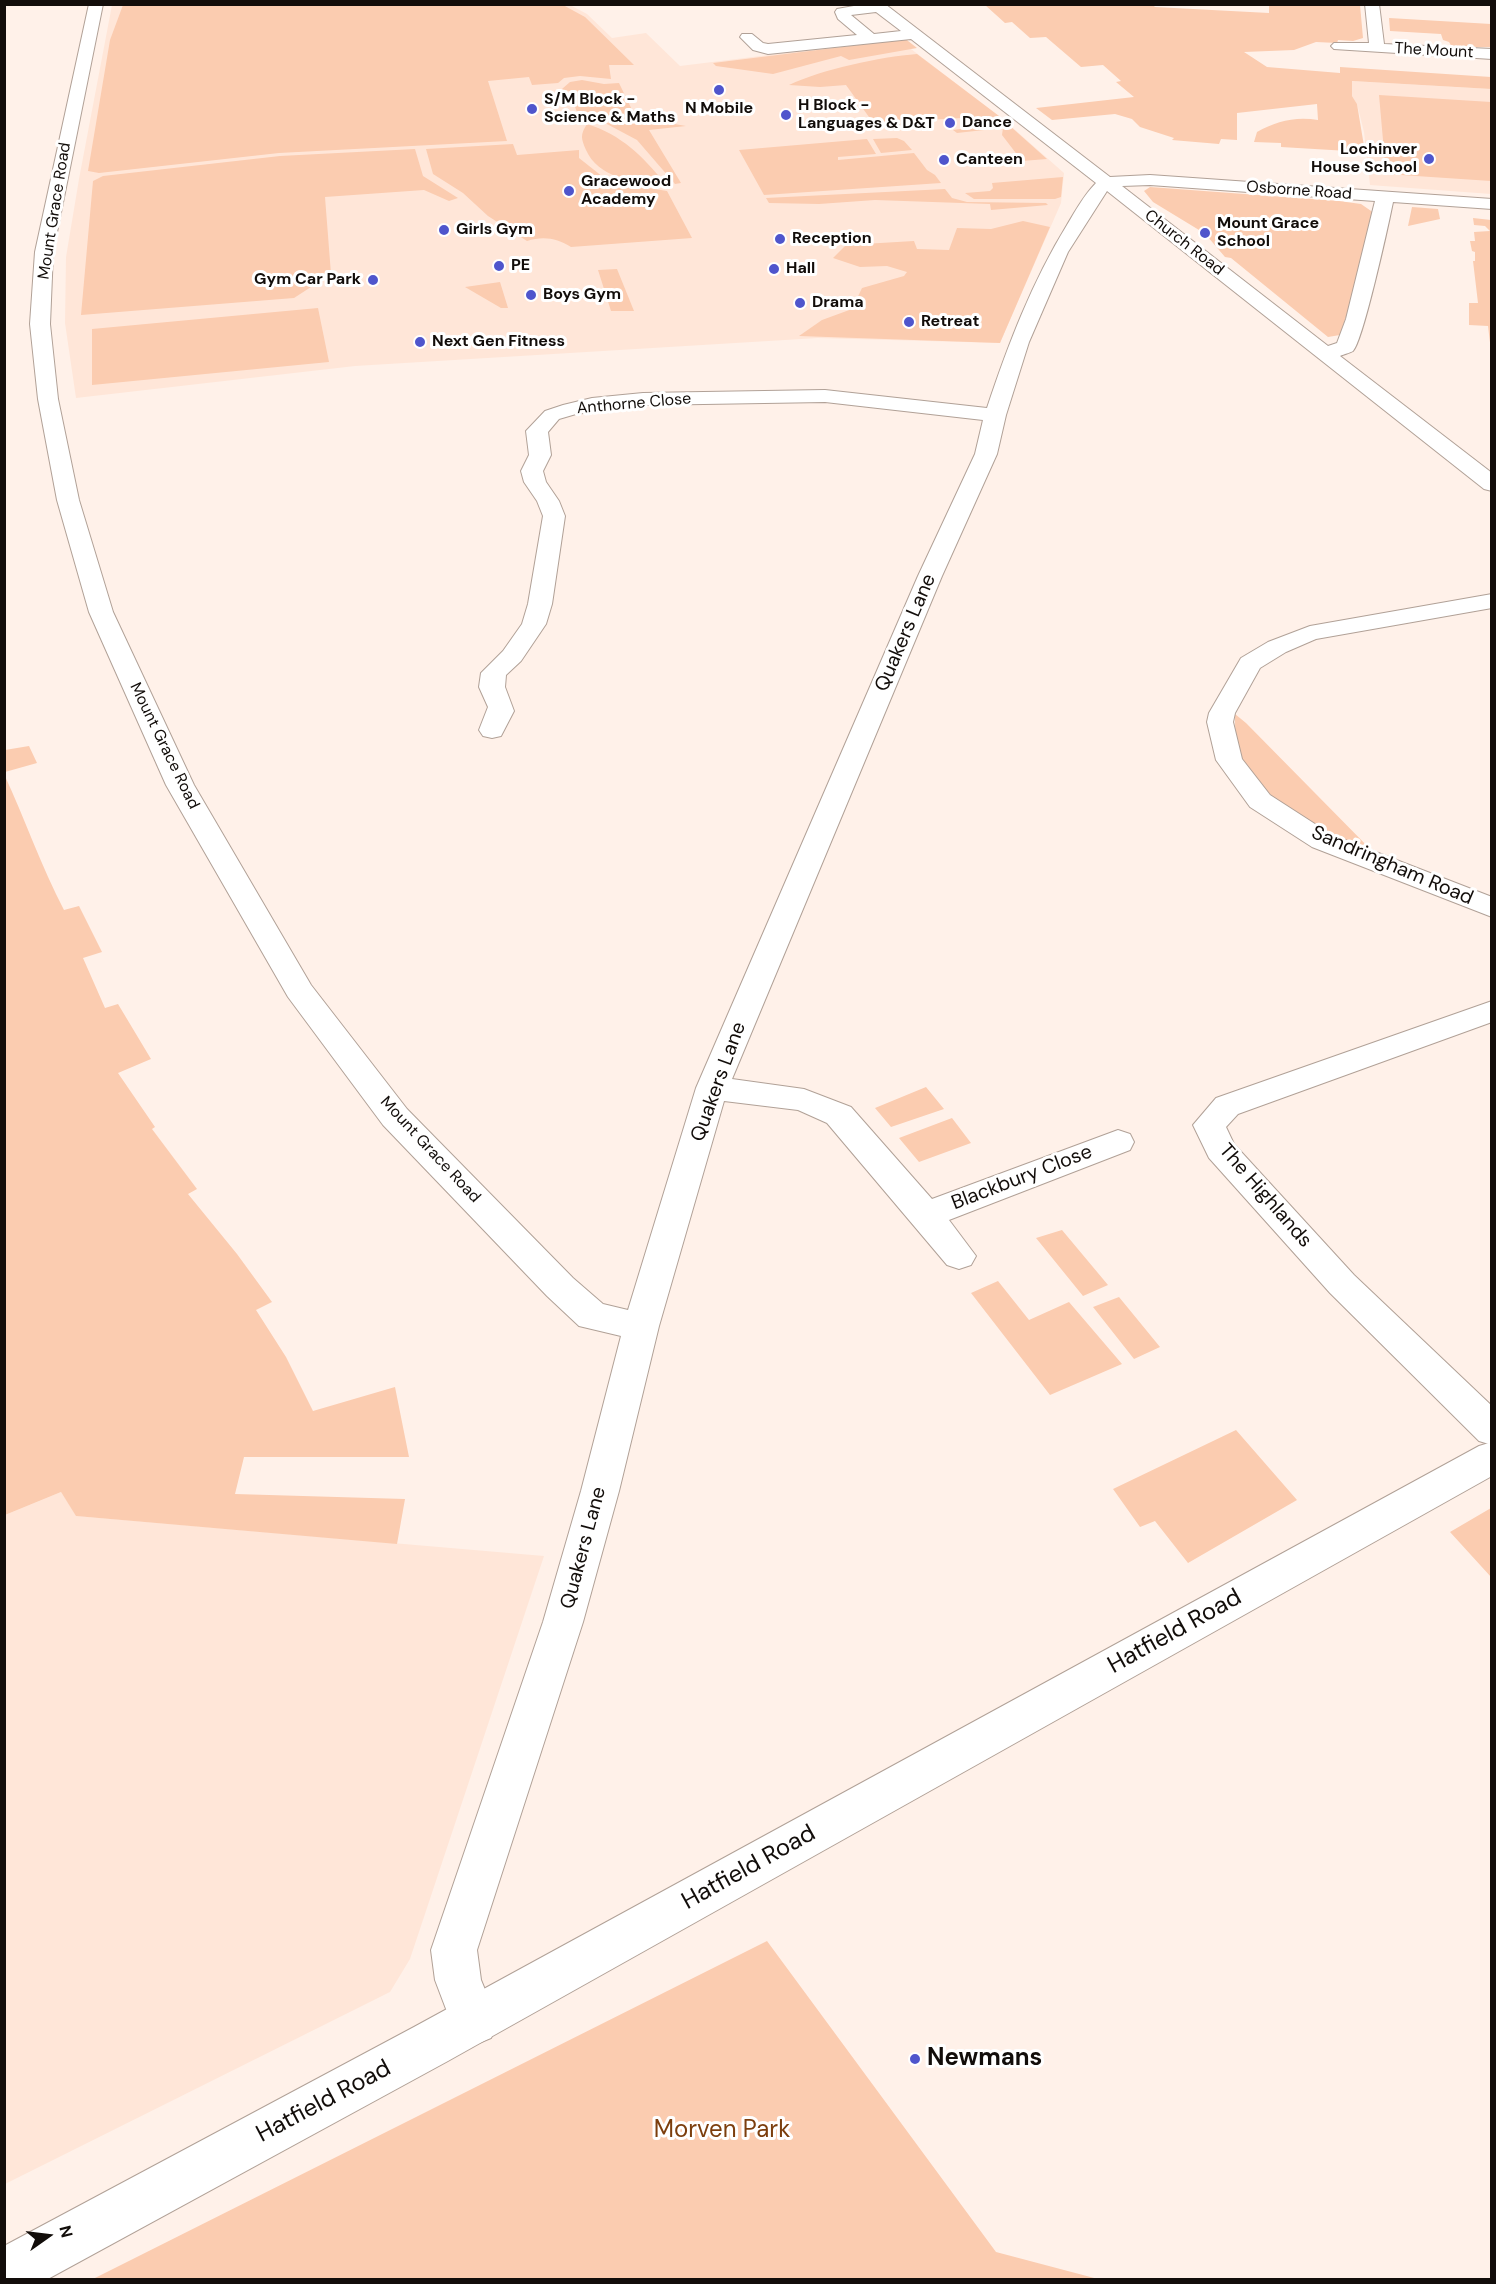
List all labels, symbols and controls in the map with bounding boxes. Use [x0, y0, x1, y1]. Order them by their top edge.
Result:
street label: The Mount [1394, 39, 1474, 63]
marker: N Mobile [712, 83, 726, 97]
place label: S/M Block - Science & Maths [544, 90, 675, 128]
place label: H Block - Languages & D&T [798, 96, 935, 134]
place label: N Mobile [685, 99, 753, 119]
marker: S/M Block - Science & Maths [525, 102, 539, 116]
marker: H Block - Languages & D&T [779, 108, 793, 122]
place label: Dance [962, 113, 1012, 133]
marker: Dance [943, 116, 957, 130]
place label: Lochinver House School [1311, 140, 1417, 178]
street label: Mount Grace Road [35, 141, 75, 281]
place label: Canteen [956, 150, 1023, 170]
marker: Lochinver House School [1422, 152, 1436, 166]
marker: Canteen [937, 153, 951, 167]
place label: Gracewood Academy [581, 172, 671, 210]
street label: Osborne Road [1246, 178, 1352, 204]
marker: Gracewood Academy [562, 184, 576, 198]
street label: Church Road [1141, 206, 1227, 280]
place label: Mount Grace School [1217, 214, 1319, 252]
place label: Girls Gym [456, 220, 533, 240]
marker: Girls Gym [437, 223, 451, 237]
marker: Mount Grace School [1198, 226, 1212, 240]
place label: Reception [792, 229, 872, 249]
marker: Reception [773, 232, 787, 246]
place label: PE [511, 256, 530, 276]
marker: PE [492, 259, 506, 273]
place label: Hall [786, 259, 815, 279]
marker: Hall [767, 262, 781, 276]
place label: Gym Car Park [254, 270, 361, 290]
marker: Gym Car Park [366, 273, 380, 287]
place label: Boys Gym [543, 285, 621, 305]
marker: Boys Gym [524, 288, 538, 302]
place label: Drama [812, 293, 864, 313]
marker: Drama [793, 296, 807, 310]
place label: Retreat [921, 312, 979, 332]
marker: Retreat [902, 315, 916, 329]
place label: Next Gen Fitness [432, 332, 565, 352]
marker: Next Gen Fitness [413, 335, 427, 349]
street label: Anthorne Close [576, 389, 692, 419]
street label: Quakers Lane [870, 571, 942, 695]
street label: Mount Grace Road [125, 680, 203, 812]
street label: Sandringham Road [1307, 821, 1477, 911]
street label: Quakers Lane [686, 1019, 752, 1145]
street label: Mount Grace Road [376, 1093, 484, 1207]
street label: The Highlands [1213, 1139, 1317, 1253]
street label: Blackbury Close [948, 1140, 1096, 1216]
street label: Quakers Lane [556, 1484, 612, 1612]
street label: Hatfield Road [1103, 1583, 1247, 1681]
street label: Hatfield Road [677, 1819, 821, 1917]
place label: Newmans [927, 2045, 1042, 2073]
marker: Newmans [908, 2052, 922, 2066]
street label: Hatfield Road [252, 2054, 396, 2150]
park label: Morven Park [654, 2117, 790, 2145]
north arrow [18, 2206, 78, 2266]
text: N [54, 2223, 78, 2240]

